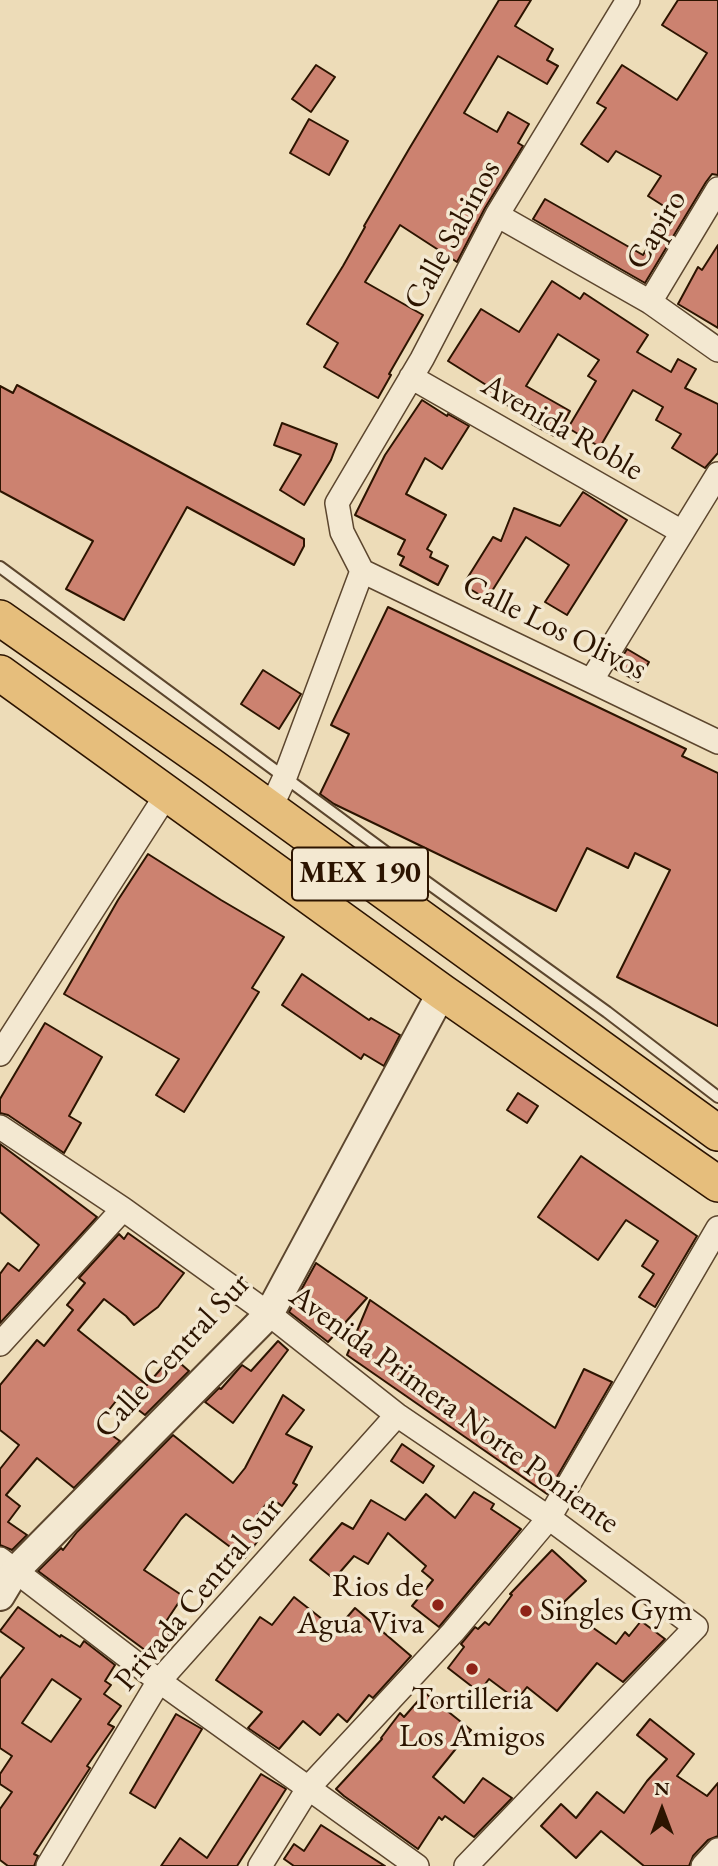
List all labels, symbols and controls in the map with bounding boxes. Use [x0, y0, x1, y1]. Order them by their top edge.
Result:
street label: Calle Sabinos [396, 154, 510, 316]
street label: Capiro [618, 183, 696, 277]
street label: Avenida Roble [474, 366, 650, 490]
street label: Calle Los Olivos [456, 567, 652, 689]
road number: MEX 190 [292, 848, 428, 900]
street label: Calle Central Sur [87, 1265, 259, 1447]
street label: Avenida Primera Norte Poniente [282, 1277, 626, 1543]
street label: Privada Central Sur [107, 1491, 291, 1699]
place label: Rios de Agua Viva [297, 1568, 424, 1643]
place label: Singles Gym [540, 1592, 693, 1630]
marker: Rios de Agua Viva [430, 1597, 446, 1613]
marker: Singles Gym [518, 1603, 534, 1619]
marker: Tortilleria Los Amigos [464, 1661, 480, 1677]
place label: Tortilleria Los Amigos [399, 1681, 545, 1756]
north arrow [627, 1775, 697, 1845]
text: N [654, 1776, 670, 1801]

